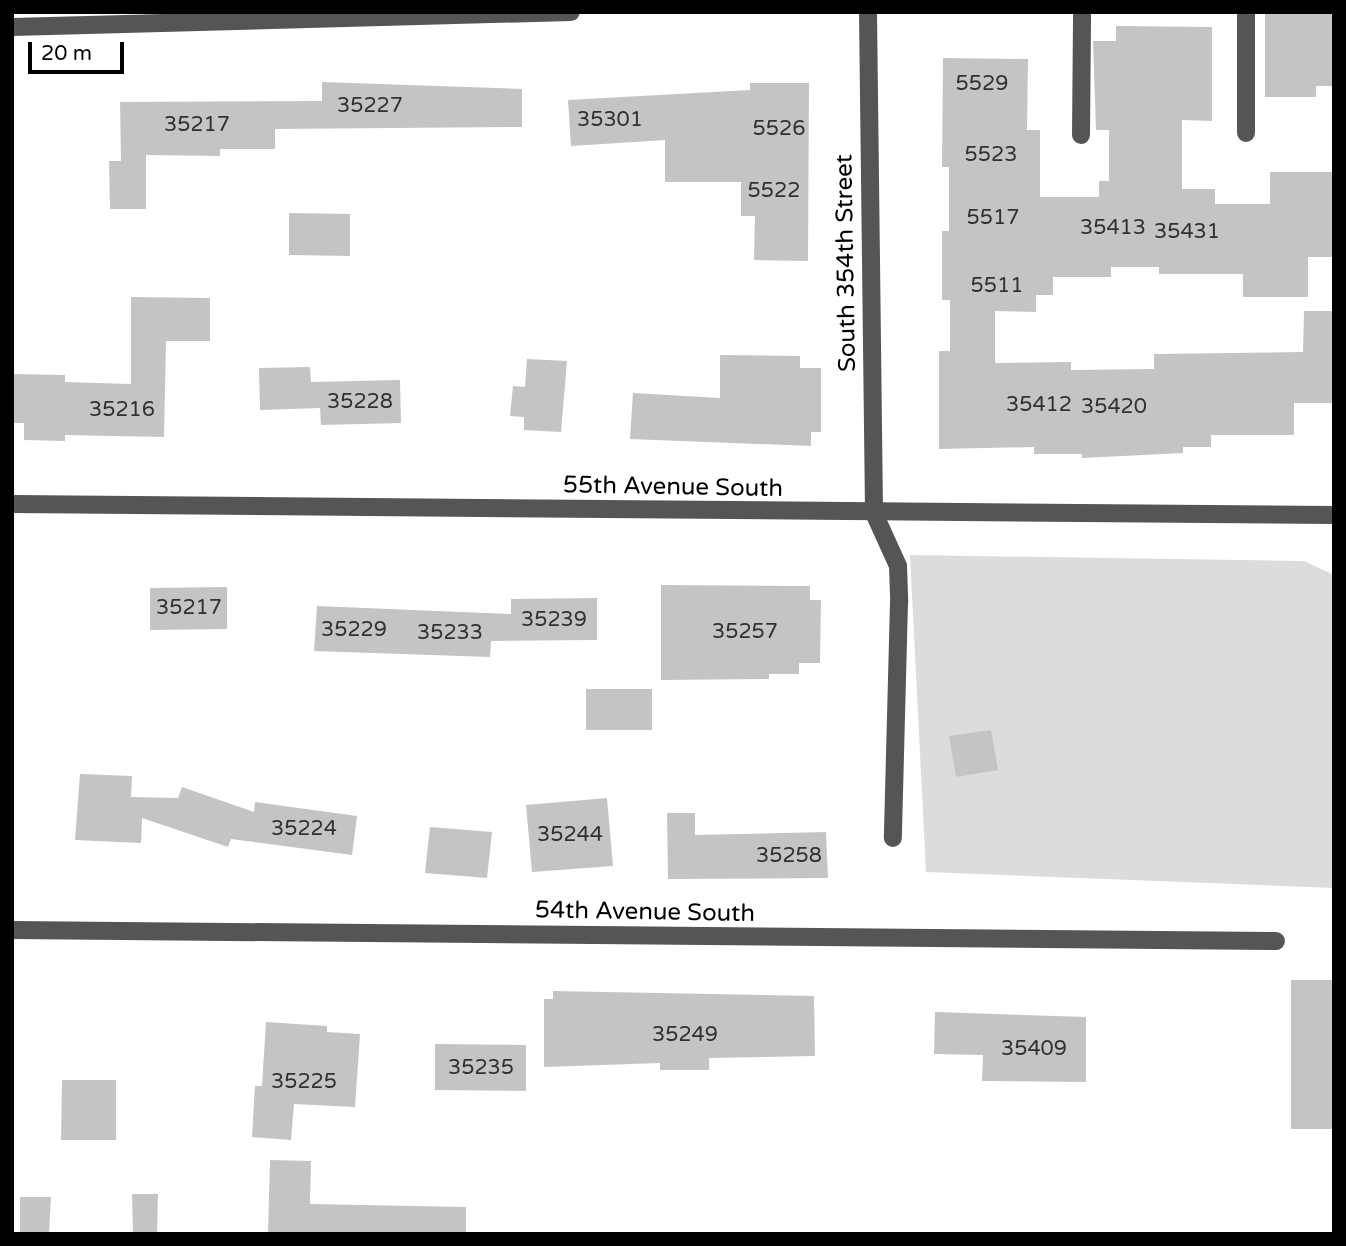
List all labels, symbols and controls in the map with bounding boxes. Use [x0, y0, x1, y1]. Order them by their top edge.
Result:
scale bar [32, 28, 128, 72]
text: 20 m [41, 41, 92, 66]
house number: 5529 [956, 71, 1008, 97]
house number: 35227 [337, 93, 403, 119]
house number: 35301 [577, 107, 643, 133]
house number: 35217 [164, 112, 230, 138]
house number: 5526 [753, 116, 805, 142]
house number: 5523 [965, 142, 1017, 168]
street label: South 354th Street [830, 154, 862, 372]
house number: 5522 [748, 178, 800, 204]
house number: 5517 [967, 205, 1019, 231]
house number: 35413 [1080, 215, 1146, 241]
house number: 35431 [1154, 219, 1220, 245]
house number: 5511 [971, 273, 1023, 299]
house number: 35228 [327, 389, 393, 415]
house number: 35412 [1006, 392, 1072, 418]
house number: 35420 [1081, 394, 1147, 420]
house number: 35216 [89, 397, 155, 423]
street label: 55th Avenue South [563, 471, 783, 503]
house number: 35217 [156, 595, 222, 621]
house number: 35239 [521, 607, 587, 633]
house number: 35229 [321, 617, 387, 643]
house number: 35257 [712, 619, 778, 645]
house number: 35233 [417, 620, 483, 646]
house number: 35224 [271, 816, 337, 842]
house number: 35244 [537, 822, 603, 848]
house number: 35258 [756, 843, 822, 869]
street label: 54th Avenue South [535, 896, 755, 928]
house number: 35249 [652, 1022, 718, 1048]
house number: 35409 [1001, 1036, 1067, 1062]
house number: 35235 [448, 1055, 514, 1081]
house number: 35225 [271, 1069, 337, 1095]

